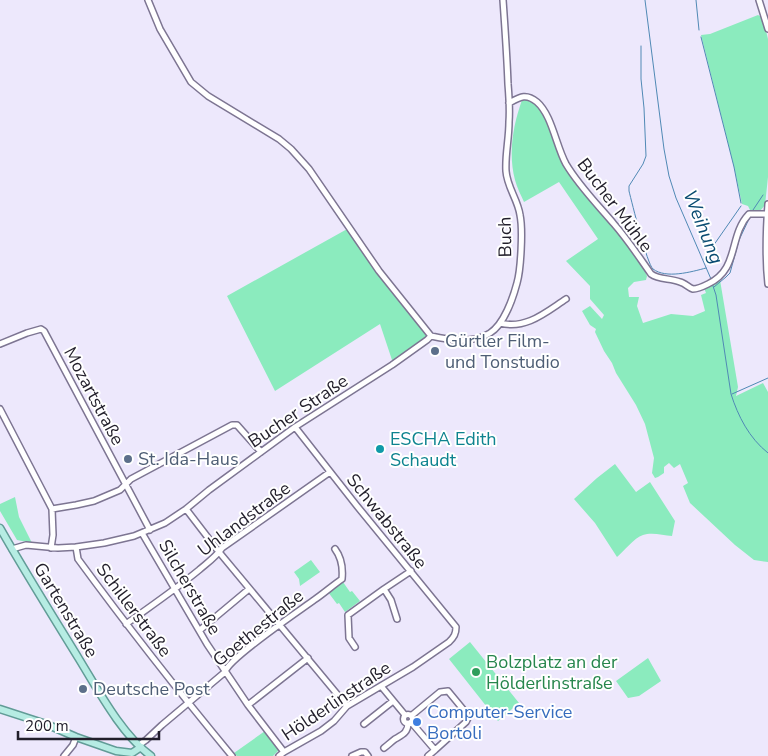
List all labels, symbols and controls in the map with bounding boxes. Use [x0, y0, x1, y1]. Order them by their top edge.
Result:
street label: Bucher Mühle [572, 153, 658, 257]
water label: Weihung [676, 186, 730, 268]
street label: Buch [493, 216, 517, 258]
place label: Gürtler Film- und Tonstudio [445, 329, 560, 374]
street label: Mozartstraße [58, 343, 130, 449]
marker: Gürtler Film- und Tonstudio [429, 345, 441, 357]
street label: Bucher Straße [243, 369, 353, 453]
place label: ESCHA Edith Schaudt [390, 427, 497, 472]
marker: ESCHA Edith Schaudt [374, 443, 386, 455]
place label: St. Ida-Haus [138, 447, 239, 471]
marker: St. Ida-Haus [122, 453, 134, 465]
street label: Schwabstraße [341, 468, 433, 574]
street label: Uhlandstraße [193, 476, 295, 562]
street label: Silcherstraße [153, 535, 227, 639]
street label: Gartenstraße [28, 558, 104, 662]
street label: Schillerstraße [91, 558, 177, 662]
street label: Goethestraße [208, 584, 308, 672]
place label: Bolzplatz an der Hölderlinstraße [486, 650, 618, 695]
street label: Hölderlinstraße [277, 656, 395, 746]
marker: Bolzplatz an der Hölderlinstraße [470, 666, 482, 678]
place label: Deutsche Post [93, 677, 210, 701]
marker: Deutsche Post [77, 683, 89, 695]
place label: Computer-Service Bortoli [427, 700, 572, 745]
scale bar [18, 708, 159, 740]
text: 200 m [25, 716, 69, 736]
marker: Computer-Service Bortoli [411, 716, 423, 728]

